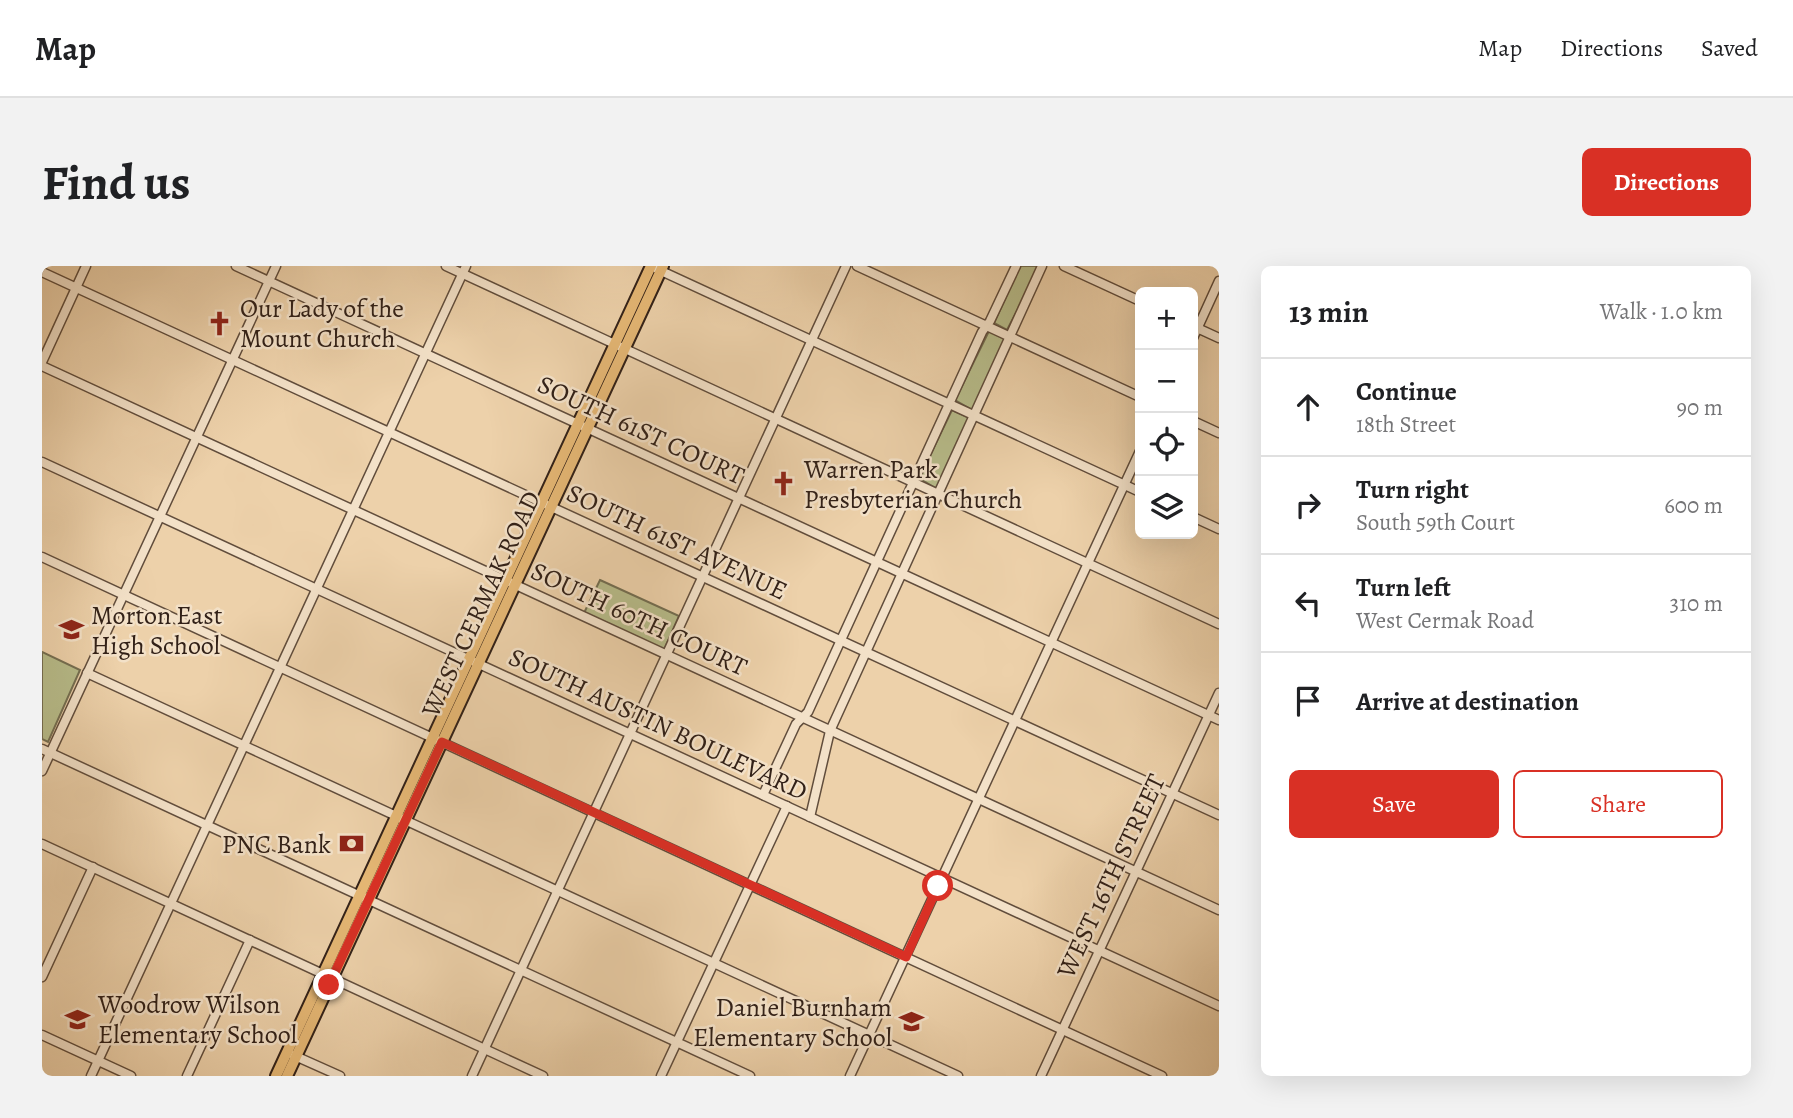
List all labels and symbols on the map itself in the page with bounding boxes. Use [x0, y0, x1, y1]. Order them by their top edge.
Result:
place label: Our Lady of the Mount Church [240, 291, 404, 356]
church icon: Our Lady of the Mount Church [206, 309, 234, 337]
street label: SOUTH 61ST COURT [532, 367, 750, 493]
place label: Warren Park Presbyterian Church [803, 452, 1022, 517]
church icon: Warren Park Presbyterian Church [770, 470, 798, 498]
street label: SOUTH 61ST AVENUE [561, 476, 793, 608]
street label: WEST CERMAK ROAD [413, 485, 549, 724]
street label: SOUTH 60TH COURT [525, 553, 753, 685]
place label: Morton East High School [91, 598, 223, 663]
school or university icon: Morton East High School [57, 616, 85, 644]
street label: SOUTH AUSTIN BOULEVARD [503, 639, 813, 809]
street label: WEST 16TH STREET [1048, 768, 1174, 985]
place label: PNC Bank [222, 827, 331, 862]
bank icon: PNC Bank [337, 830, 365, 858]
route start [922, 870, 953, 901]
route end [313, 969, 344, 1000]
place label: Woodrow Wilson Elementary School [97, 987, 297, 1052]
place label: Daniel Burnham Elementary School [693, 990, 892, 1055]
school or university icon: Woodrow Wilson Elementary School [64, 1005, 92, 1033]
school or university icon: Daniel Burnham Elementary School [898, 1008, 926, 1036]

